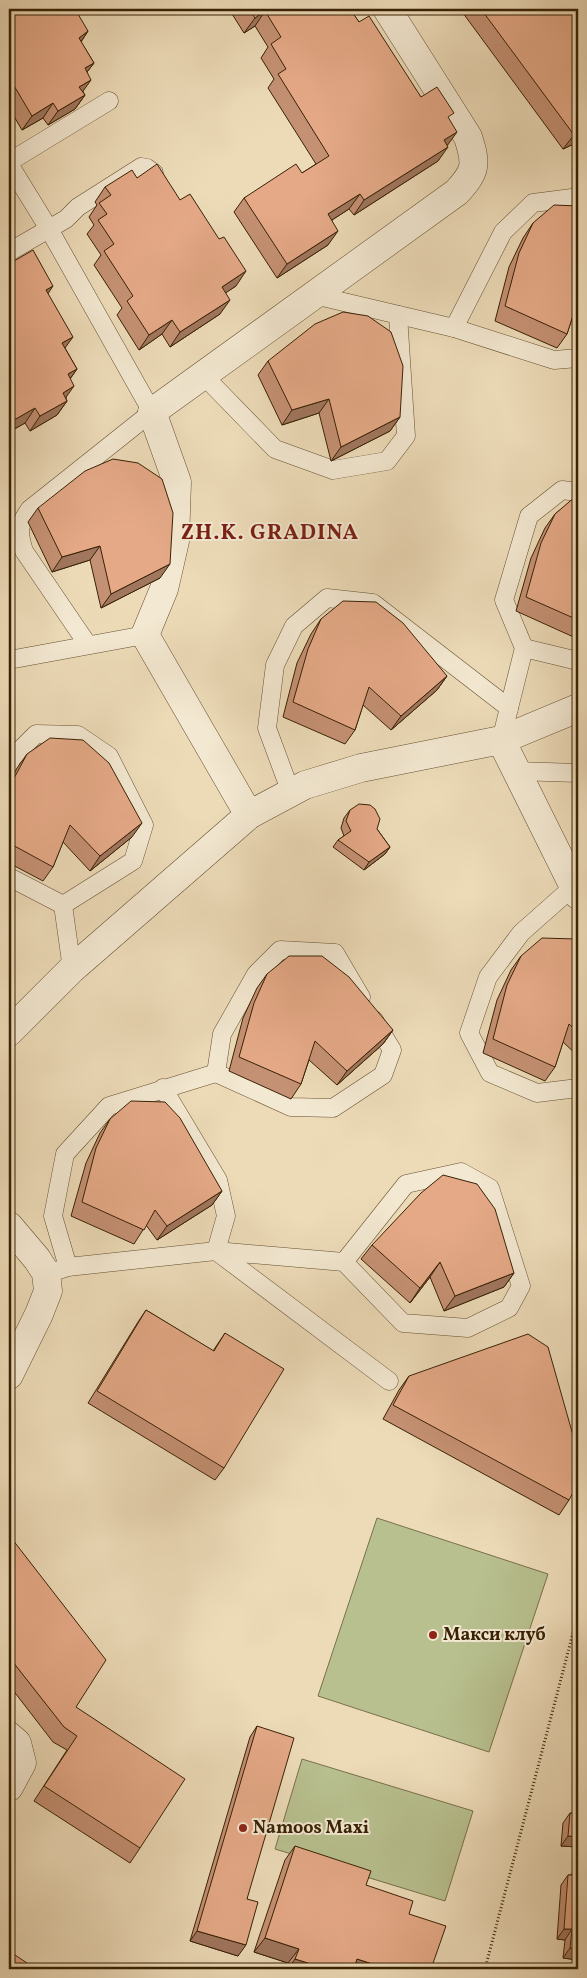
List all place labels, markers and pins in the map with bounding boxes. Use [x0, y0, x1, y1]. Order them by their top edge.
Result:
place label: Макси клуб [443, 1623, 546, 1648]
marker: Макси клуб [427, 1629, 439, 1641]
place label: Namoos Maxi [253, 1816, 369, 1841]
marker: Namoos Maxi [237, 1822, 249, 1834]

